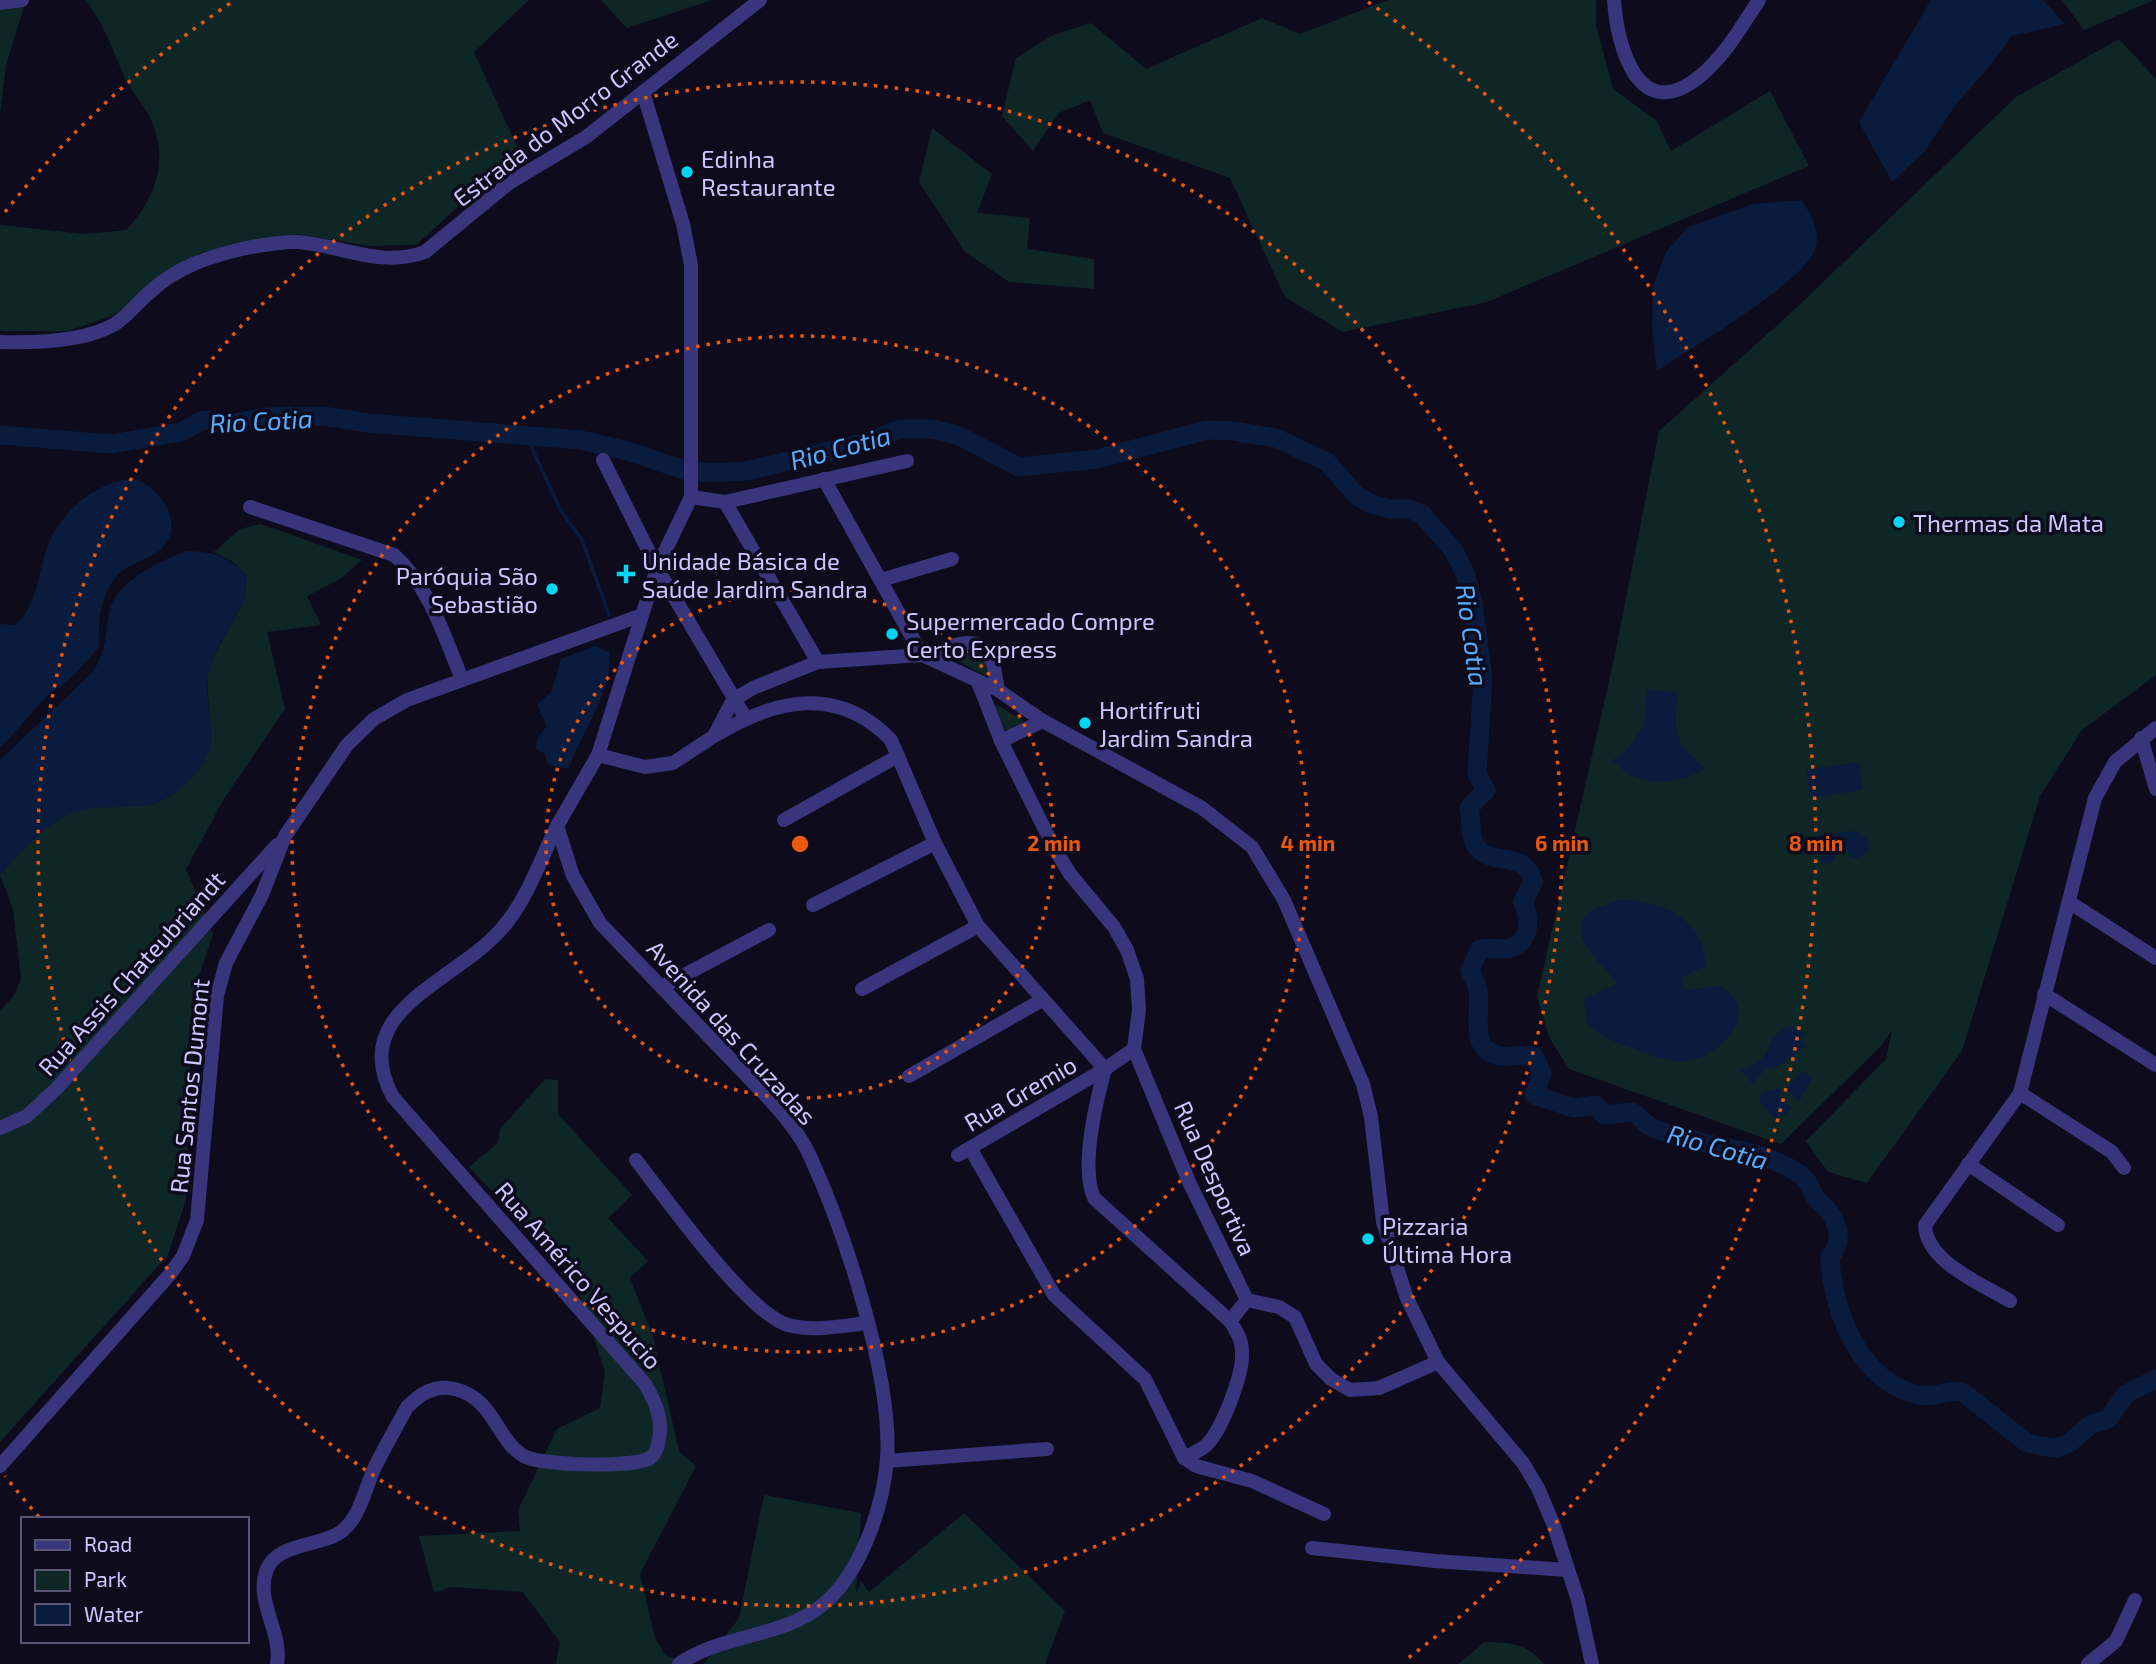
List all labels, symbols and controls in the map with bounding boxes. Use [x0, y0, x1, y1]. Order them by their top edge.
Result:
street label: Estrada do Morro Grande [447, 24, 683, 212]
place label: Edinha Restaurante [701, 144, 836, 201]
marker: Edinha Restaurante [679, 164, 695, 180]
water label: Rio Cotia [209, 402, 313, 438]
water label: Rio Cotia [786, 419, 894, 475]
place label: Thermas da Mata [1913, 508, 2104, 537]
marker: Thermas da Mata [1891, 514, 1907, 530]
place label: Unidade Básica de Saúde Jardim Sandra [642, 546, 868, 603]
place label: Paróquia São Sebastião [396, 561, 538, 618]
marker: Unidade Básica de Saúde Jardim Sandra [616, 564, 636, 584]
marker: Paróquia São Sebastião [544, 581, 560, 597]
water label: Rio Cotia [1450, 582, 1496, 688]
place label: Supermercado Compre Certo Express [906, 606, 1155, 663]
marker: Supermercado Compre Certo Express [884, 626, 900, 642]
place label: Hortifruti Jardim Sandra [1099, 695, 1253, 752]
marker: Hortifruti Jardim Sandra [1077, 715, 1093, 731]
text: 2 min [1027, 830, 1081, 855]
text: 4 min [1281, 830, 1335, 855]
text: 6 min [1535, 830, 1589, 855]
text: 8 min [1789, 830, 1843, 855]
centre of rings [788, 832, 812, 856]
street label: Rua Assis Chateubriandt [32, 865, 230, 1081]
street label: Avenida das Cruzadas [642, 934, 822, 1130]
street label: Rua Santos Dumont [163, 977, 215, 1195]
street label: Rua Gremio [959, 1049, 1081, 1137]
street label: Rua Desportiva [1169, 1096, 1263, 1260]
water label: Rio Cotia [1664, 1117, 1772, 1175]
street label: Rua Américo Vespucio [490, 1175, 668, 1375]
place label: Pizzaria Última Hora [1382, 1211, 1512, 1268]
marker: Pizzaria Última Hora [1360, 1231, 1376, 1247]
legend [21, 1517, 248, 1643]
text: Road [84, 1531, 132, 1556]
text: Park [84, 1566, 127, 1591]
text: Water [84, 1601, 143, 1626]

